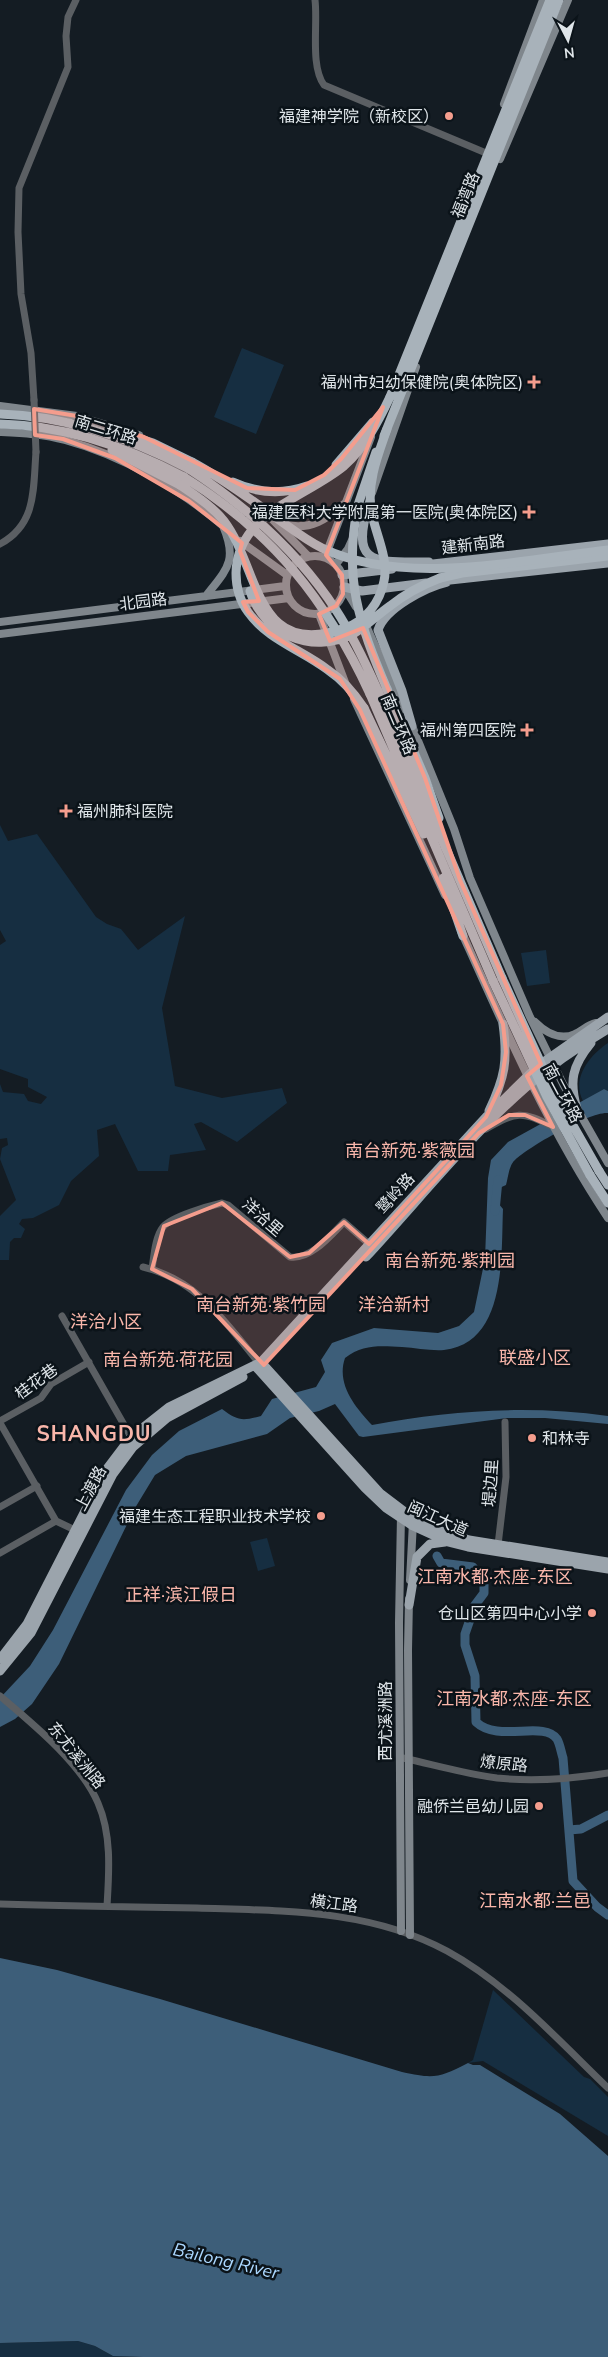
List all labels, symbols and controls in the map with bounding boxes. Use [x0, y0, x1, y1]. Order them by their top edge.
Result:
north arrow [543, 15, 593, 65]
text: N [563, 42, 576, 62]
place label: 福建神学院（新校区） [279, 106, 439, 128]
marker: 福建神学院（新校区） [443, 110, 455, 122]
street label: 福湾路 [447, 169, 485, 222]
place label: 福州市妇幼保健院(奥体院区) [321, 372, 523, 394]
marker: 福州市妇幼保健院(奥体院区) [527, 375, 541, 389]
street label: 南二环路 [72, 410, 140, 450]
place label: 福建医科大学附属第一医院(奥体院区) [252, 502, 518, 524]
marker: 福建医科大学附属第一医院(奥体院区) [522, 505, 536, 519]
street label: 建新南路 [440, 530, 506, 560]
street label: 北园路 [118, 588, 168, 616]
street label: 南二环路 [375, 691, 421, 758]
place label: 福州第四医院 [420, 720, 516, 742]
marker: 福州第四医院 [520, 723, 534, 737]
place label: 福州肺科医院 [77, 801, 173, 823]
marker: 福州肺科医院 [59, 804, 73, 818]
street label: 南二环路 [537, 1060, 587, 1127]
district label: 南台新苑·紫薇园 [345, 1139, 475, 1163]
street label: 鹭岭路 [372, 1168, 420, 1219]
street label: 洋洽里 [237, 1194, 288, 1242]
district label: 南台新苑·紫荆园 [385, 1249, 515, 1273]
district label: 南台新苑·紫竹园 [196, 1293, 326, 1317]
district label: 洋洽新村 [358, 1293, 430, 1317]
district label: 洋洽小区 [70, 1310, 142, 1334]
district label: 联盛小区 [499, 1346, 571, 1370]
district label: 南台新苑·荷花园 [103, 1348, 233, 1372]
street label: 桂花巷 [11, 1359, 62, 1405]
district label: SHANGDU [37, 1420, 151, 1448]
place label: 和林寺 [542, 1428, 590, 1450]
marker: 和林寺 [526, 1432, 538, 1444]
street label: 堤边里 [478, 1458, 504, 1508]
street label: 上渡路 [70, 1462, 112, 1515]
street label: 闽江大道 [404, 1496, 471, 1542]
place label: 福建生态工程职业技术学校 [119, 1506, 311, 1528]
marker: 福建生态工程职业技术学校 [315, 1510, 327, 1522]
district label: 江南水都·杰座-东区 [417, 1565, 573, 1589]
district label: 正祥·滨江假日 [125, 1583, 237, 1607]
place label: 仓山区第四中心小学 [438, 1603, 582, 1625]
marker: 仓山区第四中心小学 [586, 1607, 598, 1619]
street label: 西尤溪洲路 [375, 1681, 397, 1761]
district label: 江南水都·杰座-东区 [436, 1687, 592, 1711]
street label: 东尤溪洲路 [42, 1718, 110, 1794]
street label: 燎原路 [479, 1751, 529, 1777]
place label: 融侨兰邑幼儿园 [417, 1796, 529, 1818]
marker: 融侨兰邑幼儿园 [533, 1800, 545, 1812]
district label: 江南水都·兰邑 [479, 1889, 591, 1913]
street label: 横江路 [309, 1890, 359, 1918]
water label: Bailong River [171, 2237, 282, 2285]

